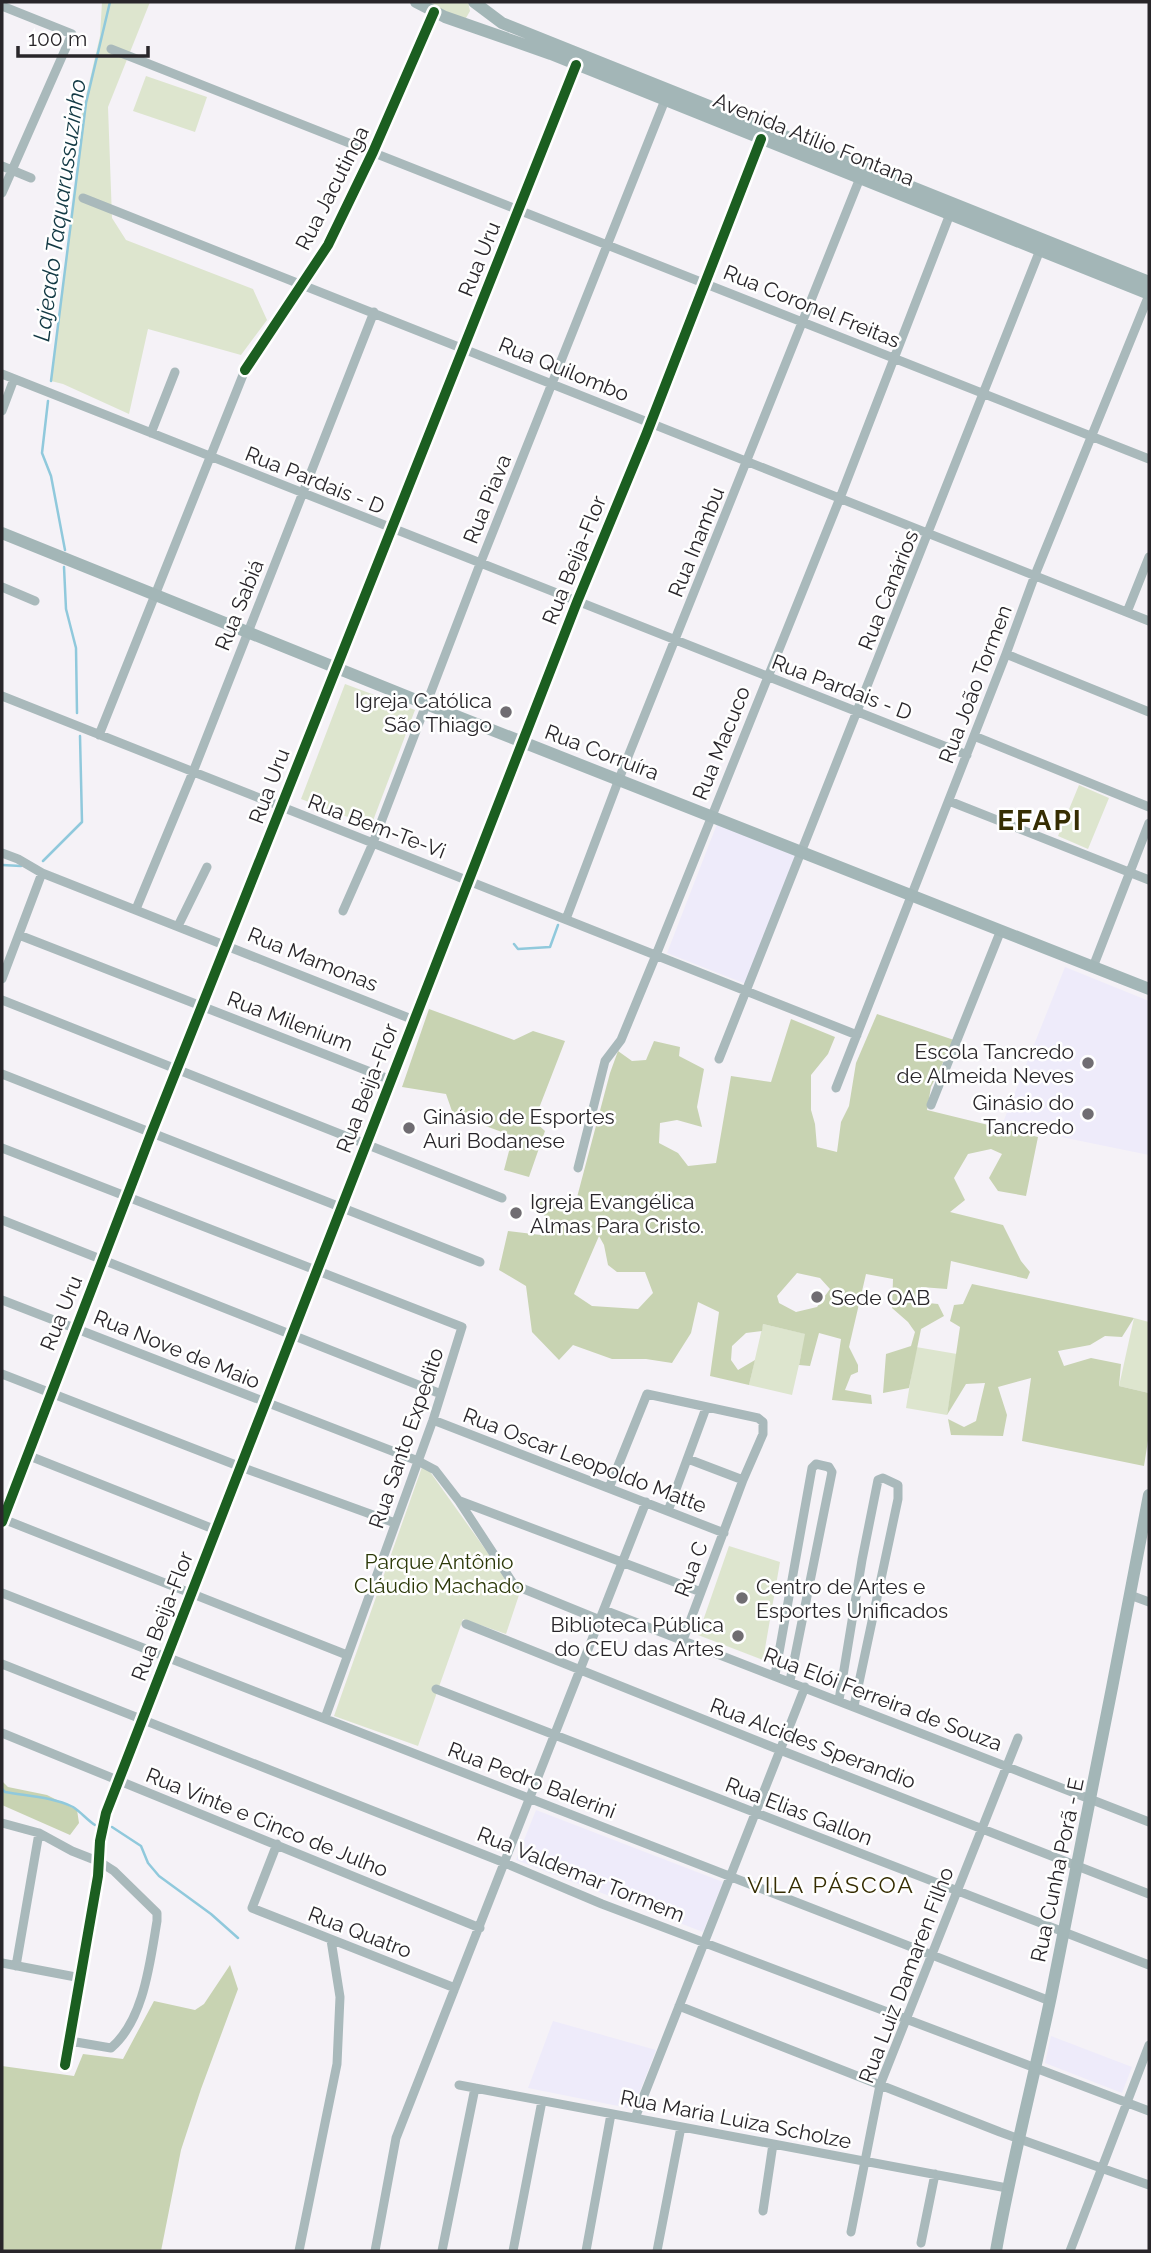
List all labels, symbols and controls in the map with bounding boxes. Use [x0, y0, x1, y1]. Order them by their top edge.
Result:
scale bar [18, 14, 147, 58]
text: 100 m [28, 26, 87, 51]
water label: Lajeado Taquarussuzinho [27, 77, 91, 343]
street label: Avenida Atílio Fontana [710, 87, 918, 191]
street label: Rua Jacutinga [290, 122, 374, 254]
street label: Rua Uru [453, 218, 505, 300]
street label: Rua Coronel Freitas [720, 259, 904, 353]
street label: Rua Quilombo [495, 331, 633, 407]
street label: Rua Pardais - D [242, 441, 388, 519]
street label: Rua Piava [458, 451, 516, 547]
street label: Rua Inambu [663, 483, 729, 601]
street label: Rua Beija-Flor [537, 491, 611, 628]
street label: Rua Canários [853, 526, 923, 654]
street label: Rua Sabiá [209, 556, 269, 654]
street label: Rua João Tormen [933, 601, 1017, 767]
street label: Rua Pardais - D [768, 649, 916, 725]
street label: Rua Macuco [687, 682, 755, 804]
place label: Igreja Católica São Thiago [355, 688, 492, 737]
marker: Igreja Católica São Thiago [498, 704, 514, 720]
street label: Rua Corruíra [541, 719, 663, 785]
street label: Rua Uru [243, 745, 295, 827]
street label: Rua Bem-Te-Vi [305, 788, 449, 864]
district label: EFAPI [997, 804, 1083, 837]
street label: Rua Mamonas [244, 922, 382, 996]
street label: Rua Milenium [224, 986, 356, 1056]
street label: Rua Beija-Flor [331, 1019, 403, 1156]
place label: Escola Tancredo de Almeida Neves [897, 1039, 1074, 1088]
marker: Escola Tancredo de Almeida Neves [1080, 1055, 1096, 1071]
place label: Ginásio do Tancredo [973, 1090, 1074, 1139]
place label: Ginásio de Esportes Auri Bodanese [423, 1104, 615, 1153]
marker: Ginásio do Tancredo [1080, 1106, 1096, 1122]
marker: Ginásio de Esportes Auri Bodanese [401, 1120, 417, 1136]
place label: Igreja Evangélica Almas Para Cristo. [530, 1189, 704, 1238]
marker: Igreja Evangélica Almas Para Cristo. [508, 1205, 524, 1221]
street label: Rua Uru [35, 1272, 87, 1354]
place label: Sede OAB [831, 1285, 930, 1310]
marker: Sede OAB [809, 1289, 825, 1305]
street label: Rua Nove de Maio [90, 1304, 264, 1394]
street label: Rua Santo Expedito [363, 1344, 449, 1532]
street label: Rua Oscar Leopoldo Matte [460, 1402, 710, 1518]
street label: Rua C [669, 1538, 713, 1600]
street label: Rua Beija-Flor [126, 1547, 198, 1684]
park label: Parque Antônio Cláudio Machado [354, 1549, 524, 1598]
place label: Centro de Artes e Esportes Unificados [756, 1574, 948, 1623]
marker: Centro de Artes e Esportes Unificados [734, 1590, 750, 1606]
place label: Biblioteca Pública do CEU das Artes [551, 1612, 724, 1661]
marker: Biblioteca Pública do CEU das Artes [730, 1628, 746, 1644]
street label: Rua Elói Ferreira de Souza [760, 1642, 1006, 1756]
street label: Rua Alcides Sperandio [707, 1692, 919, 1794]
street label: Rua Pedro Balerini [444, 1736, 620, 1824]
street label: Rua Vinte e Cinco de Julho [142, 1762, 392, 1882]
street label: Rua Elias Gallon [722, 1771, 876, 1851]
street label: Rua Cunha Porã - E [1025, 1776, 1089, 1964]
street label: Rua Valdemar Tormem [474, 1821, 688, 1927]
street label: Rua Luiz Damaren Filho [853, 1864, 959, 2086]
district label: VILA PÁSCOA [747, 1871, 915, 1898]
street label: Rua Quatro [305, 1901, 415, 1963]
street label: Rua Maria Luiza Scholze [618, 2084, 854, 2154]

